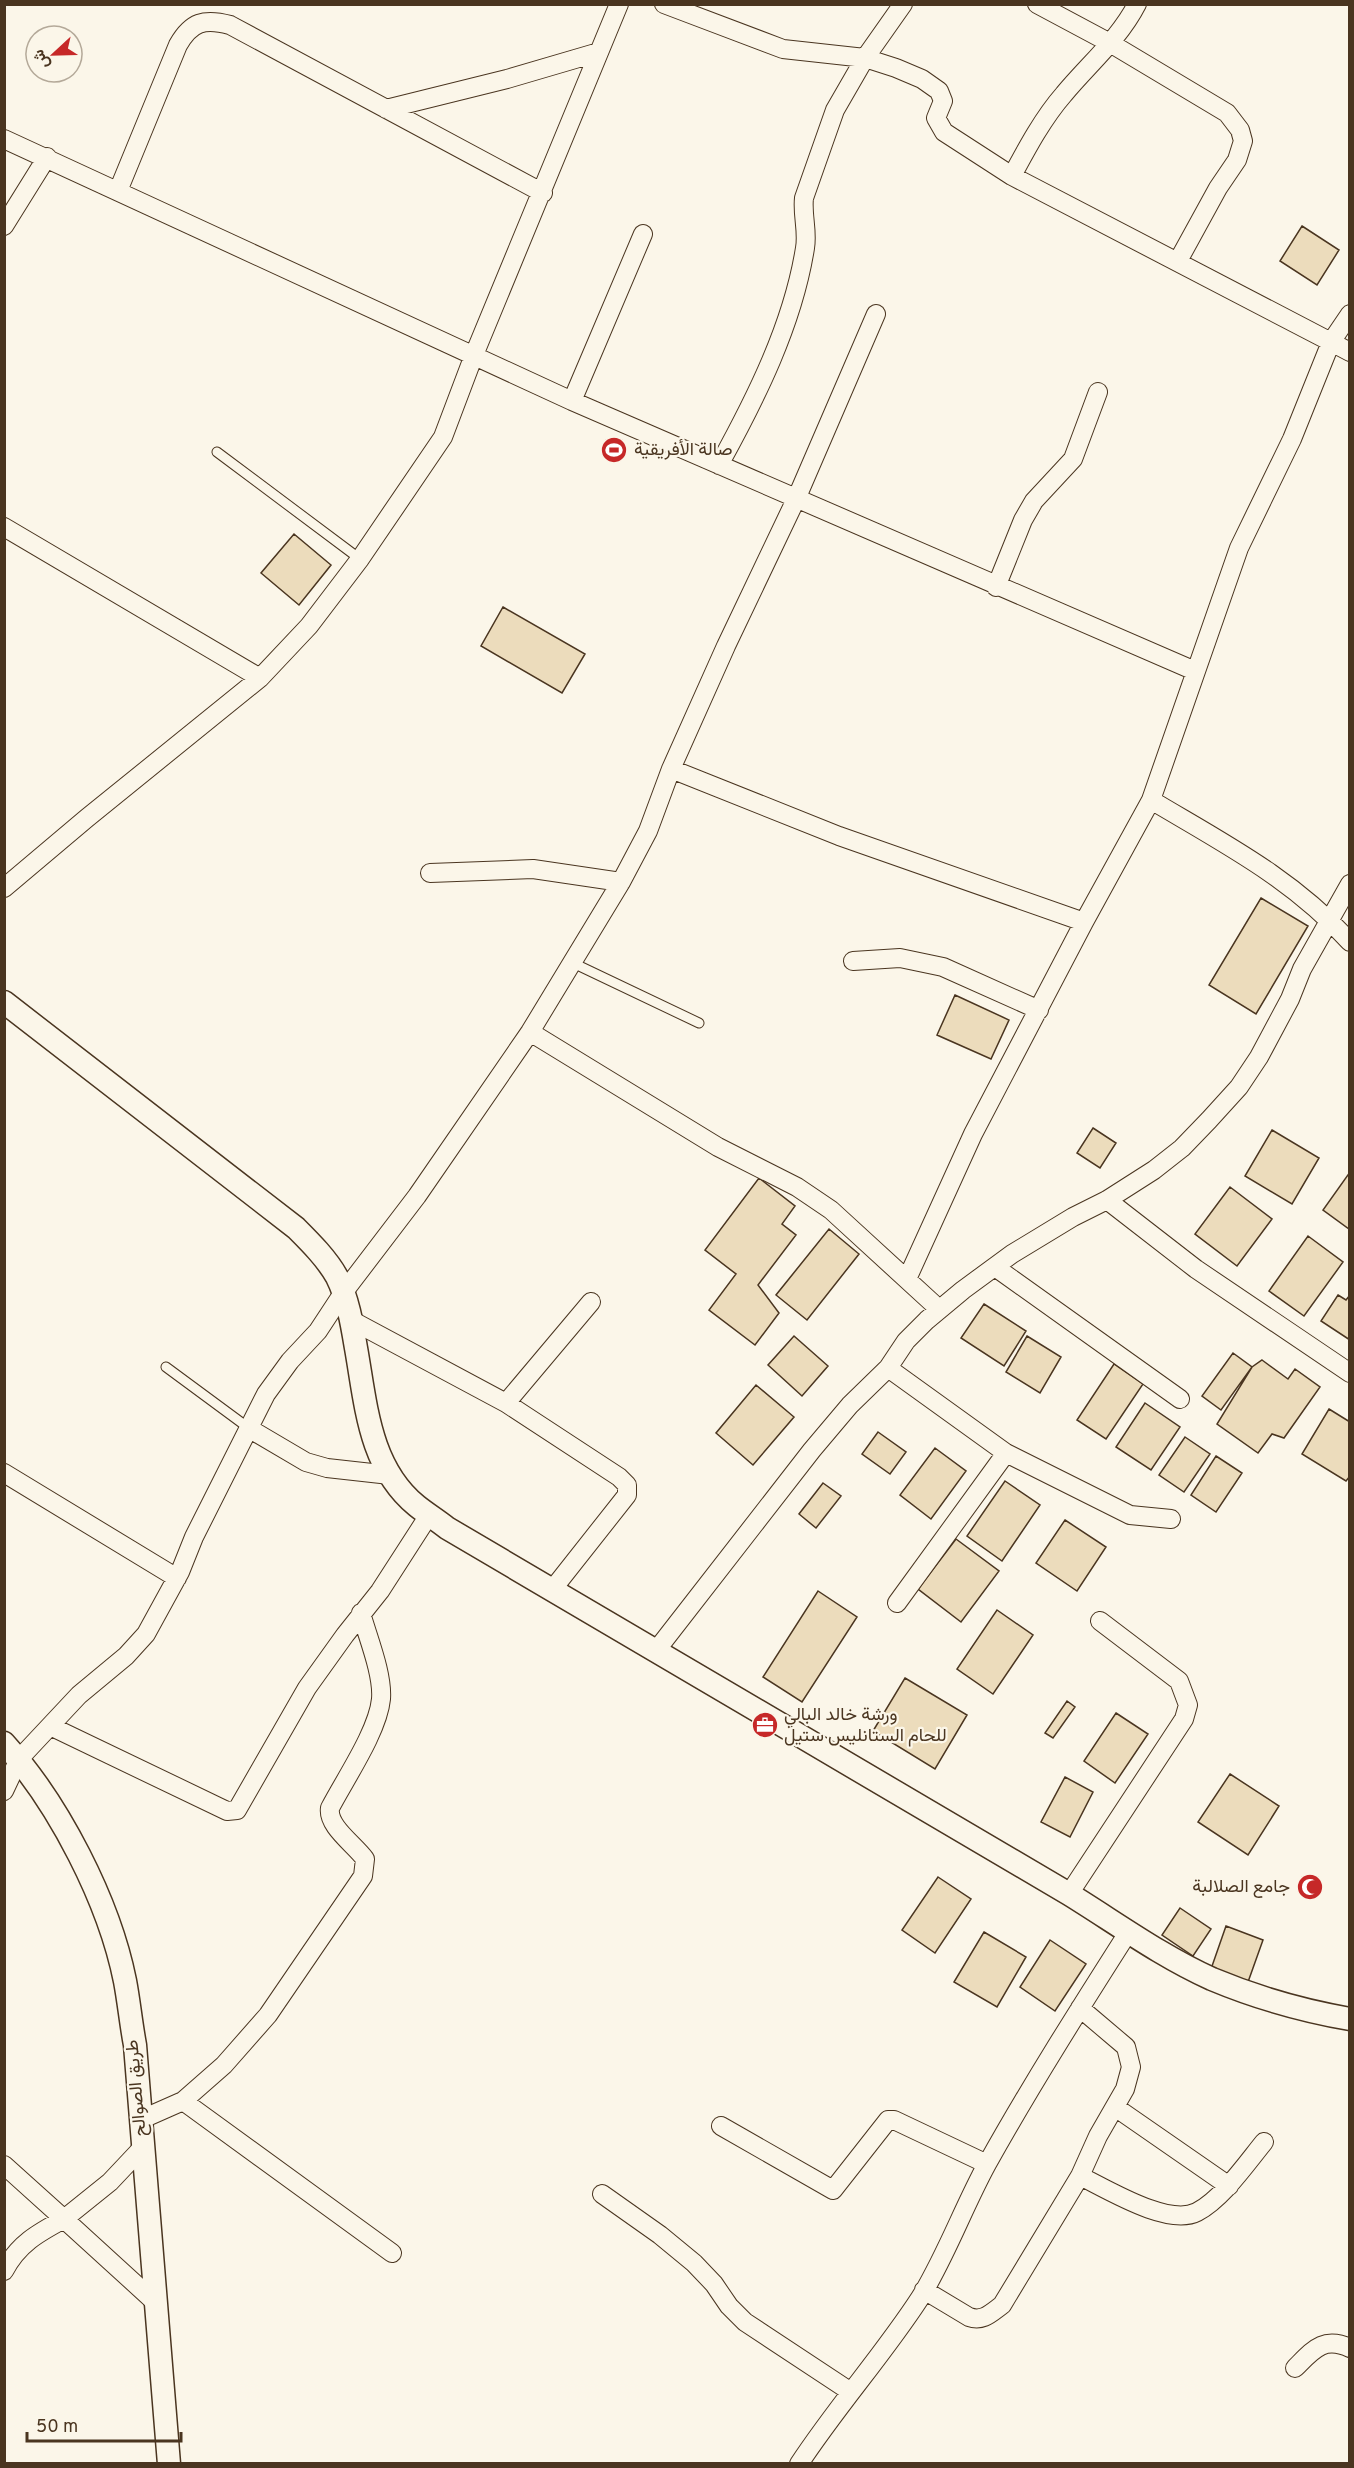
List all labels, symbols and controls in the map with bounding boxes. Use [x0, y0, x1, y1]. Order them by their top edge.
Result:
north arrow [24, 24, 84, 84]
text: ش [29, 46, 55, 72]
sports icon: صالة الأفريقية [599, 435, 629, 465]
place label: صالة الأفريقية [634, 439, 733, 462]
place label: ورشة خالد البالي للحام الستانليس ستيل [784, 1704, 947, 1748]
office icon: ورشة خالد البالي للحام الستانليس ستيل [750, 1710, 780, 1740]
mosque icon: جامع الصلالبة [1295, 1872, 1325, 1902]
place label: جامع الصلالبة [1192, 1876, 1290, 1899]
street label: طريق الصوالح [121, 2039, 153, 2137]
scale bar [27, 2405, 182, 2443]
text: 50 m [36, 2416, 78, 2439]

